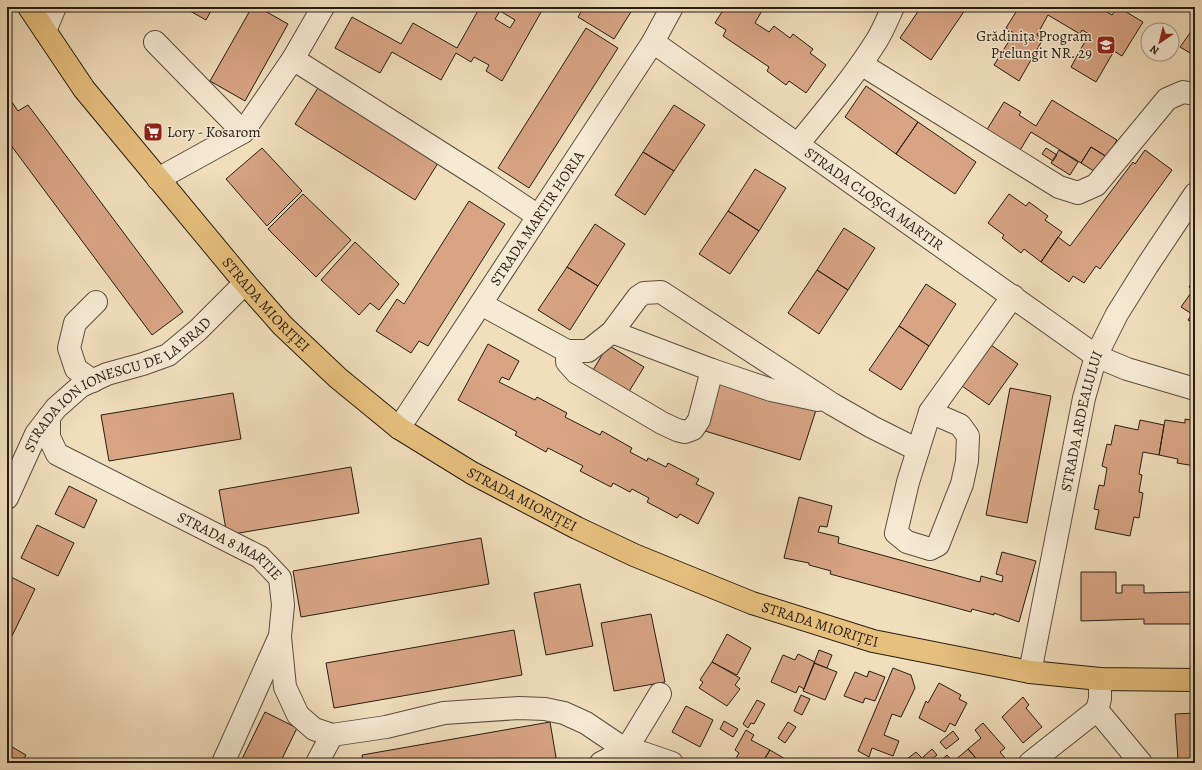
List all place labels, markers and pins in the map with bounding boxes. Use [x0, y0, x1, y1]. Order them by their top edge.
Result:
place label: Grădiniţa Program Prelungit NR. 29 [976, 26, 1093, 63]
school or university icon: Grădiniţa Program Prelungit NR. 29 [1095, 34, 1117, 56]
supermarket icon: Lory - Kosarom [142, 121, 164, 143]
place label: Lory - Kosarom [167, 122, 261, 142]

